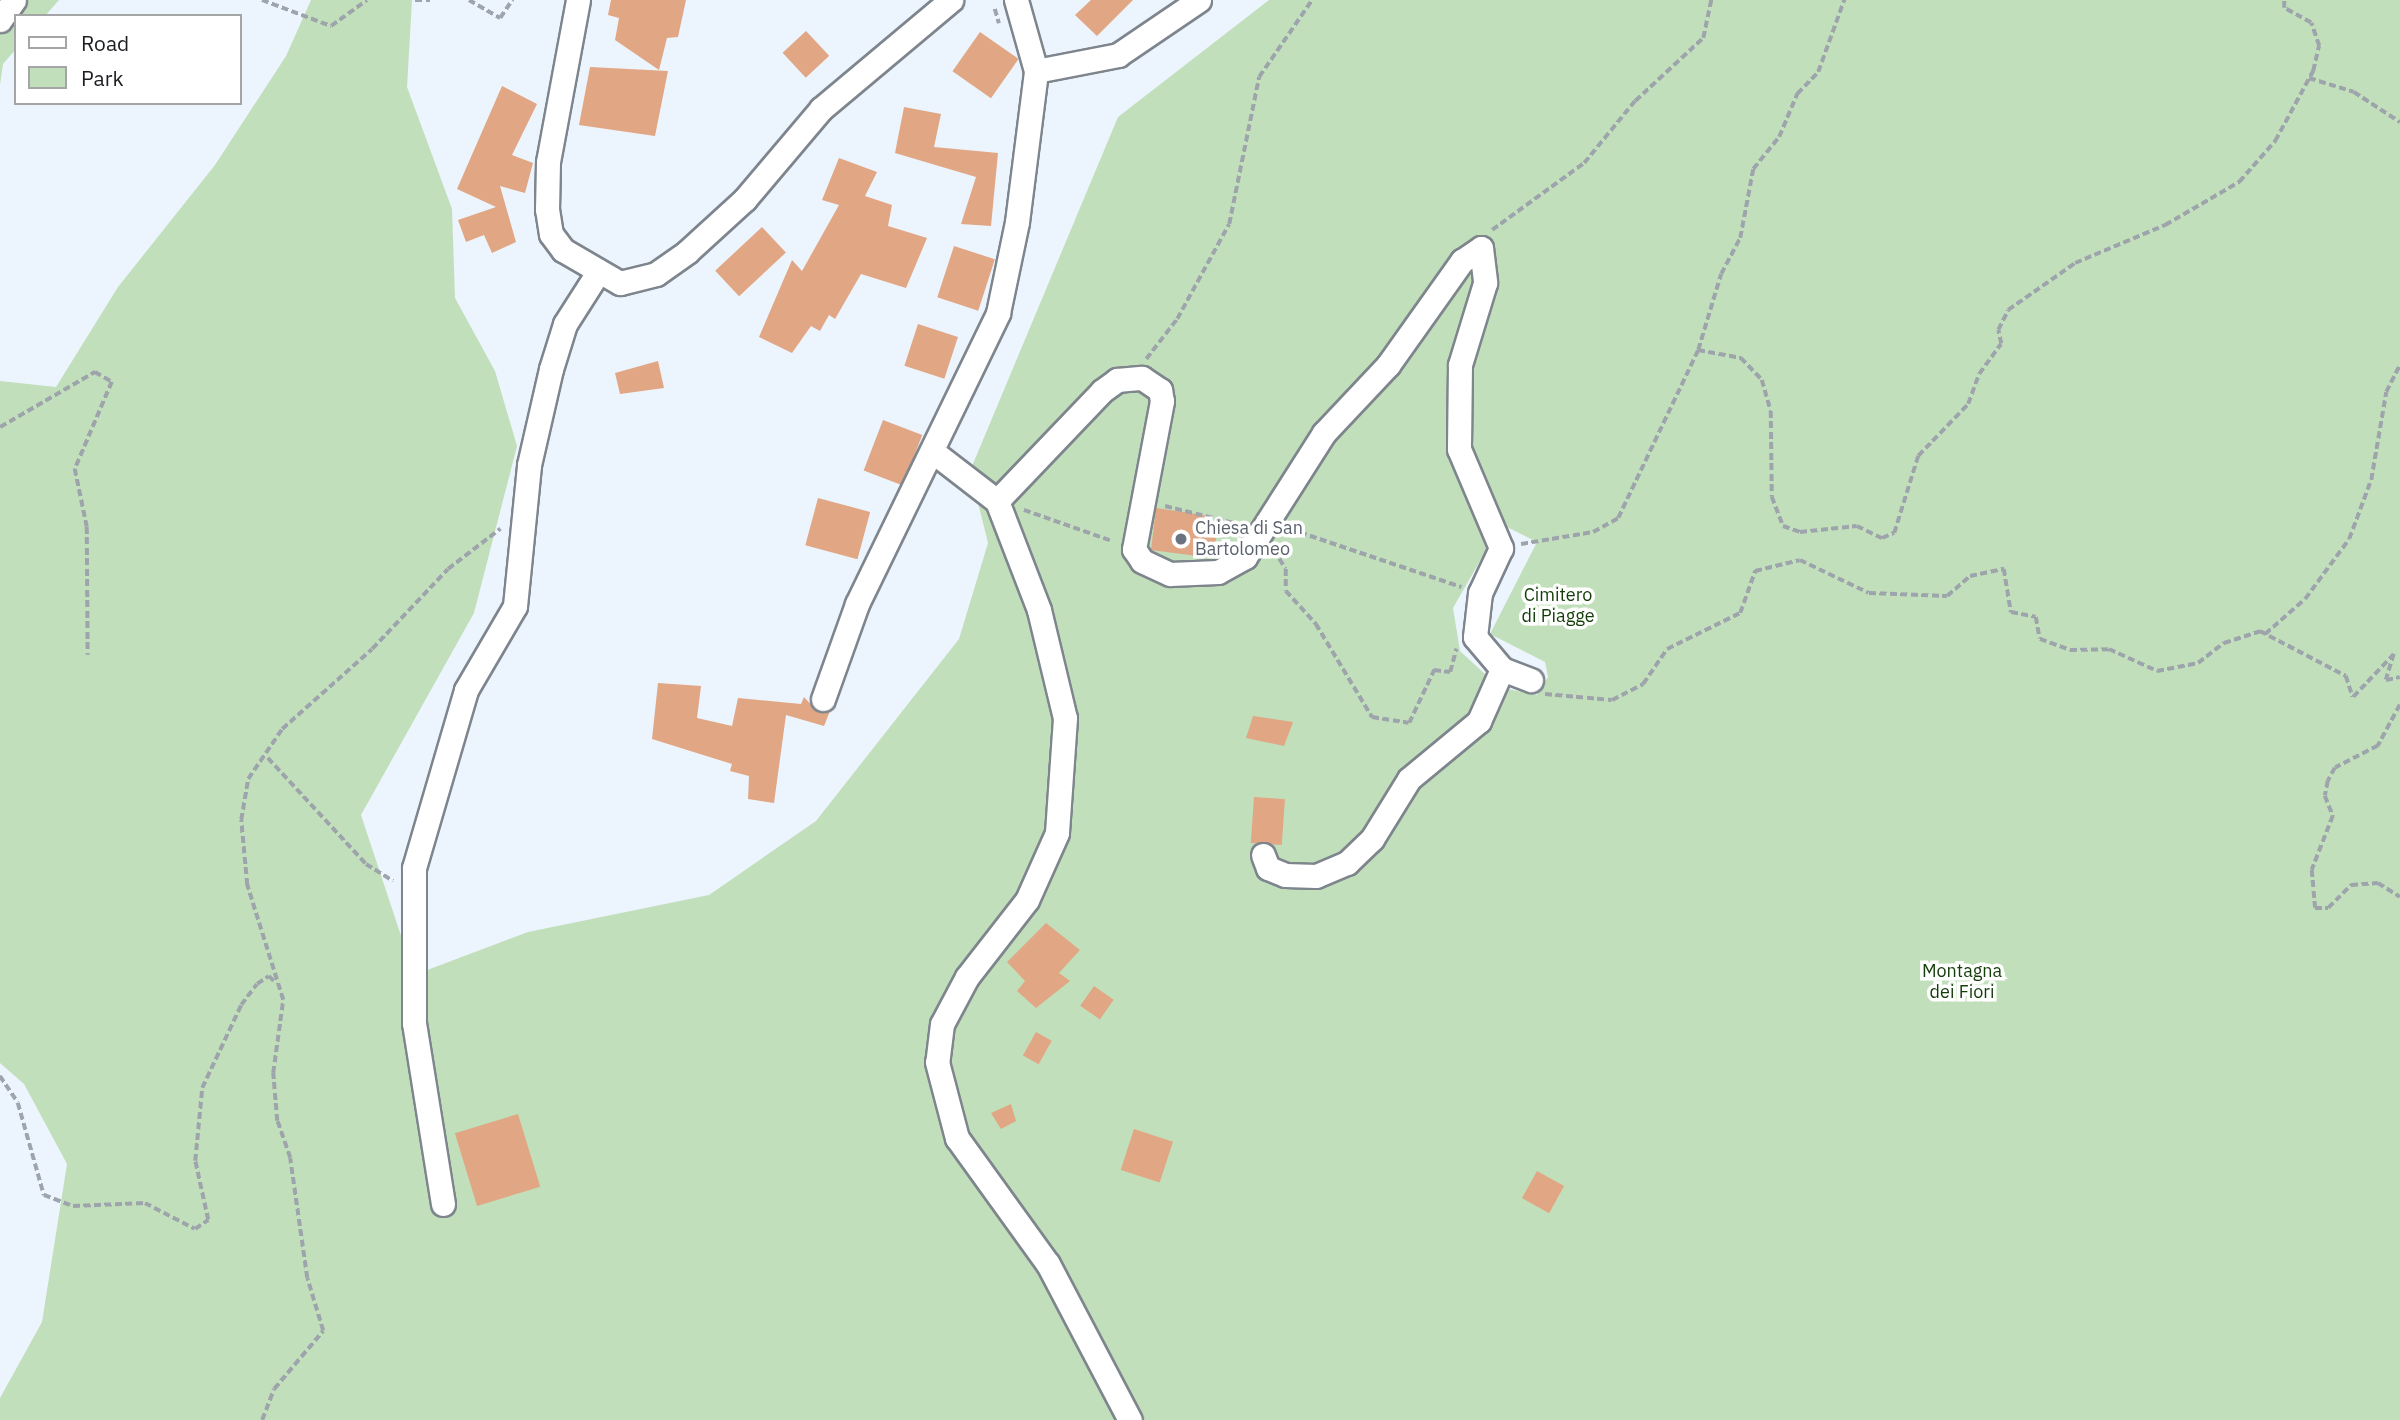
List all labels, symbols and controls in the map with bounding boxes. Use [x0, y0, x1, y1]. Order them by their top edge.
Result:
legend [14, 14, 242, 105]
text: Road [81, 29, 129, 57]
text: Park [81, 64, 124, 92]
place label: Chiesa di San Bartolomeo [1195, 518, 1303, 560]
marker: Chiesa di San Bartolomeo [1173, 531, 1189, 547]
park label: Cimitero di Piagge [1521, 585, 1595, 628]
park label: Montagna dei Fiori [1922, 961, 2002, 1004]

